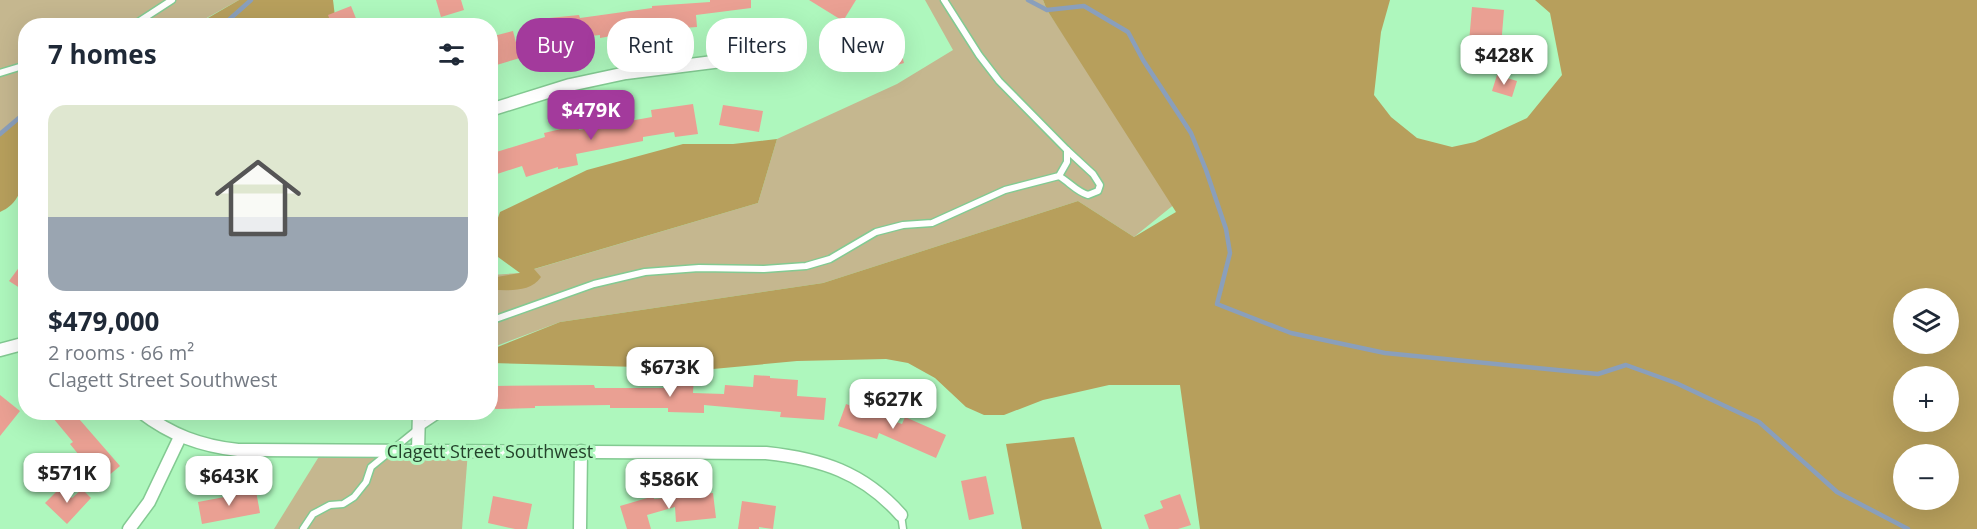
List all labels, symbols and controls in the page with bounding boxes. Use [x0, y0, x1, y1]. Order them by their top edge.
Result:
chip: Buy [516, 18, 595, 72]
chip: Rent [607, 18, 694, 72]
chip: Filters [706, 18, 807, 72]
chip: New [819, 18, 905, 72]
pin: $428K [1462, 35, 1546, 86]
text: 7 homes [48, 36, 157, 72]
icon: filters [435, 38, 468, 71]
text: $428K [1474, 41, 1534, 68]
pin: $479K [549, 90, 633, 141]
text: $479K [561, 96, 621, 123]
icon: home [204, 144, 312, 252]
map controls [1893, 288, 1959, 510]
button: layers [1893, 288, 1959, 354]
text: $479,000 [48, 303, 159, 339]
text: 2 rooms · 66 m² [48, 339, 194, 366]
pin: $673K [628, 347, 712, 398]
text: $673K [640, 353, 700, 380]
text: Clagett Street Southwest [48, 366, 277, 393]
button: + [1893, 366, 1959, 432]
pin: $627K [851, 379, 935, 430]
text: $627K [863, 385, 923, 412]
street label: Clagett Street Southwest [387, 439, 593, 463]
button: − [1893, 444, 1959, 510]
pin: $571K [25, 453, 109, 504]
pin: $643K [187, 456, 271, 507]
text: $571K [37, 459, 97, 486]
pin: $586K [627, 459, 711, 510]
text: $643K [199, 462, 259, 489]
text: $586K [639, 465, 699, 492]

